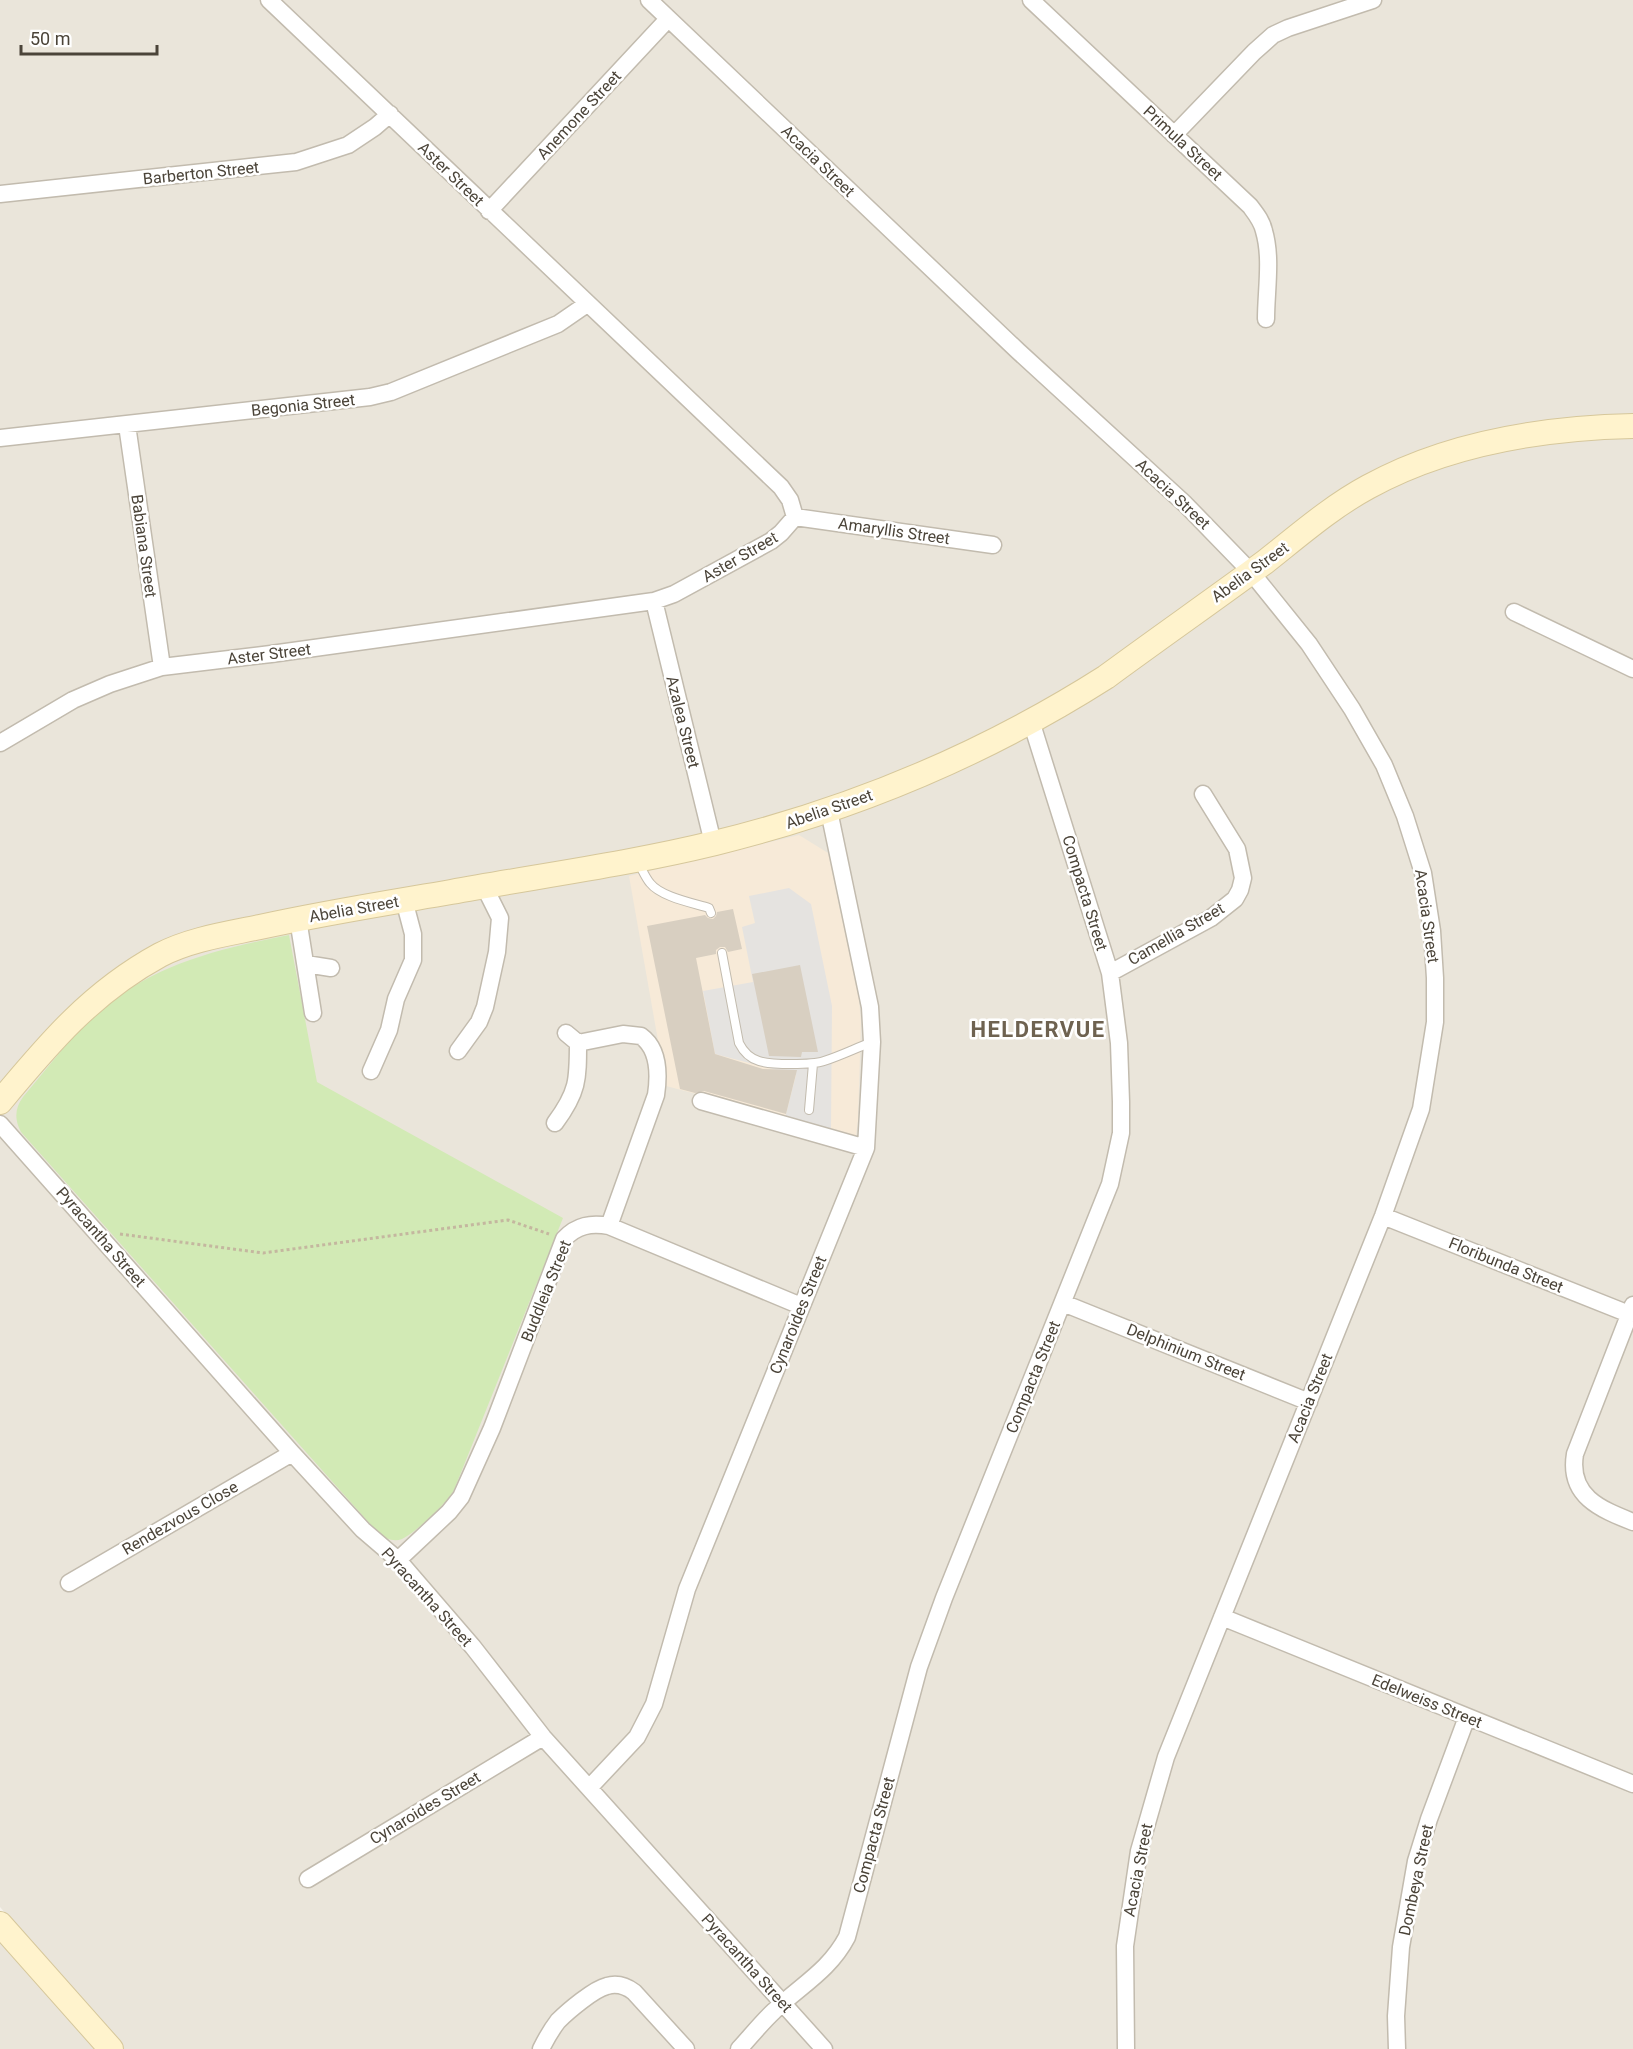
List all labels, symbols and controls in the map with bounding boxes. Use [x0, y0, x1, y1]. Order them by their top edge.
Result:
scale bar [21, 18, 158, 56]
text: 50 m [30, 28, 70, 49]
street label: Anemone Street [533, 67, 625, 163]
street label: Primula Street [1140, 102, 1226, 184]
street label: Acacia Street [777, 121, 859, 201]
street label: Aster Street [414, 138, 488, 210]
street label: Barberton Street [142, 157, 260, 189]
street label: Begonia Street [250, 390, 356, 420]
street label: Acacia Street [1132, 455, 1214, 533]
street label: Babiana Street [127, 493, 161, 599]
street label: Amaryllis Street [837, 514, 951, 548]
street label: Aster Street [699, 528, 781, 586]
street label: Abelia Street [1208, 538, 1292, 606]
street label: Aster Street [226, 639, 312, 669]
street label: Azalea Street [662, 674, 704, 770]
street label: Abelia Street [783, 785, 875, 833]
street label: Compacta Street [1058, 833, 1112, 953]
street label: Acacia Street [1411, 868, 1443, 964]
street label: Abelia Street [308, 892, 400, 926]
street label: Camellia Street [1124, 899, 1228, 969]
district label: HELDERVUE [970, 1017, 1106, 1042]
street label: Pyracantha Street [52, 1183, 150, 1291]
street label: Floribunda Street [1446, 1233, 1566, 1297]
street label: Buddleia Street [517, 1237, 575, 1345]
street label: Cynaroides Street [766, 1253, 830, 1377]
street label: Compacta Street [1002, 1318, 1064, 1436]
street label: Delphinium Street [1124, 1320, 1248, 1384]
street label: Acacia Street [1283, 1351, 1337, 1445]
street label: Rendezvous Close [119, 1477, 241, 1559]
street label: Pyracantha Street [378, 1544, 476, 1650]
street label: Edelweiss Street [1369, 1670, 1485, 1732]
street label: Cynaroides Street [366, 1767, 484, 1849]
street label: Compacta Street [849, 1775, 899, 1895]
street label: Acacia Street [1120, 1822, 1156, 1918]
street label: Dombeya Street [1395, 1823, 1437, 1937]
street label: Pyracantha Street [698, 1910, 796, 2016]

